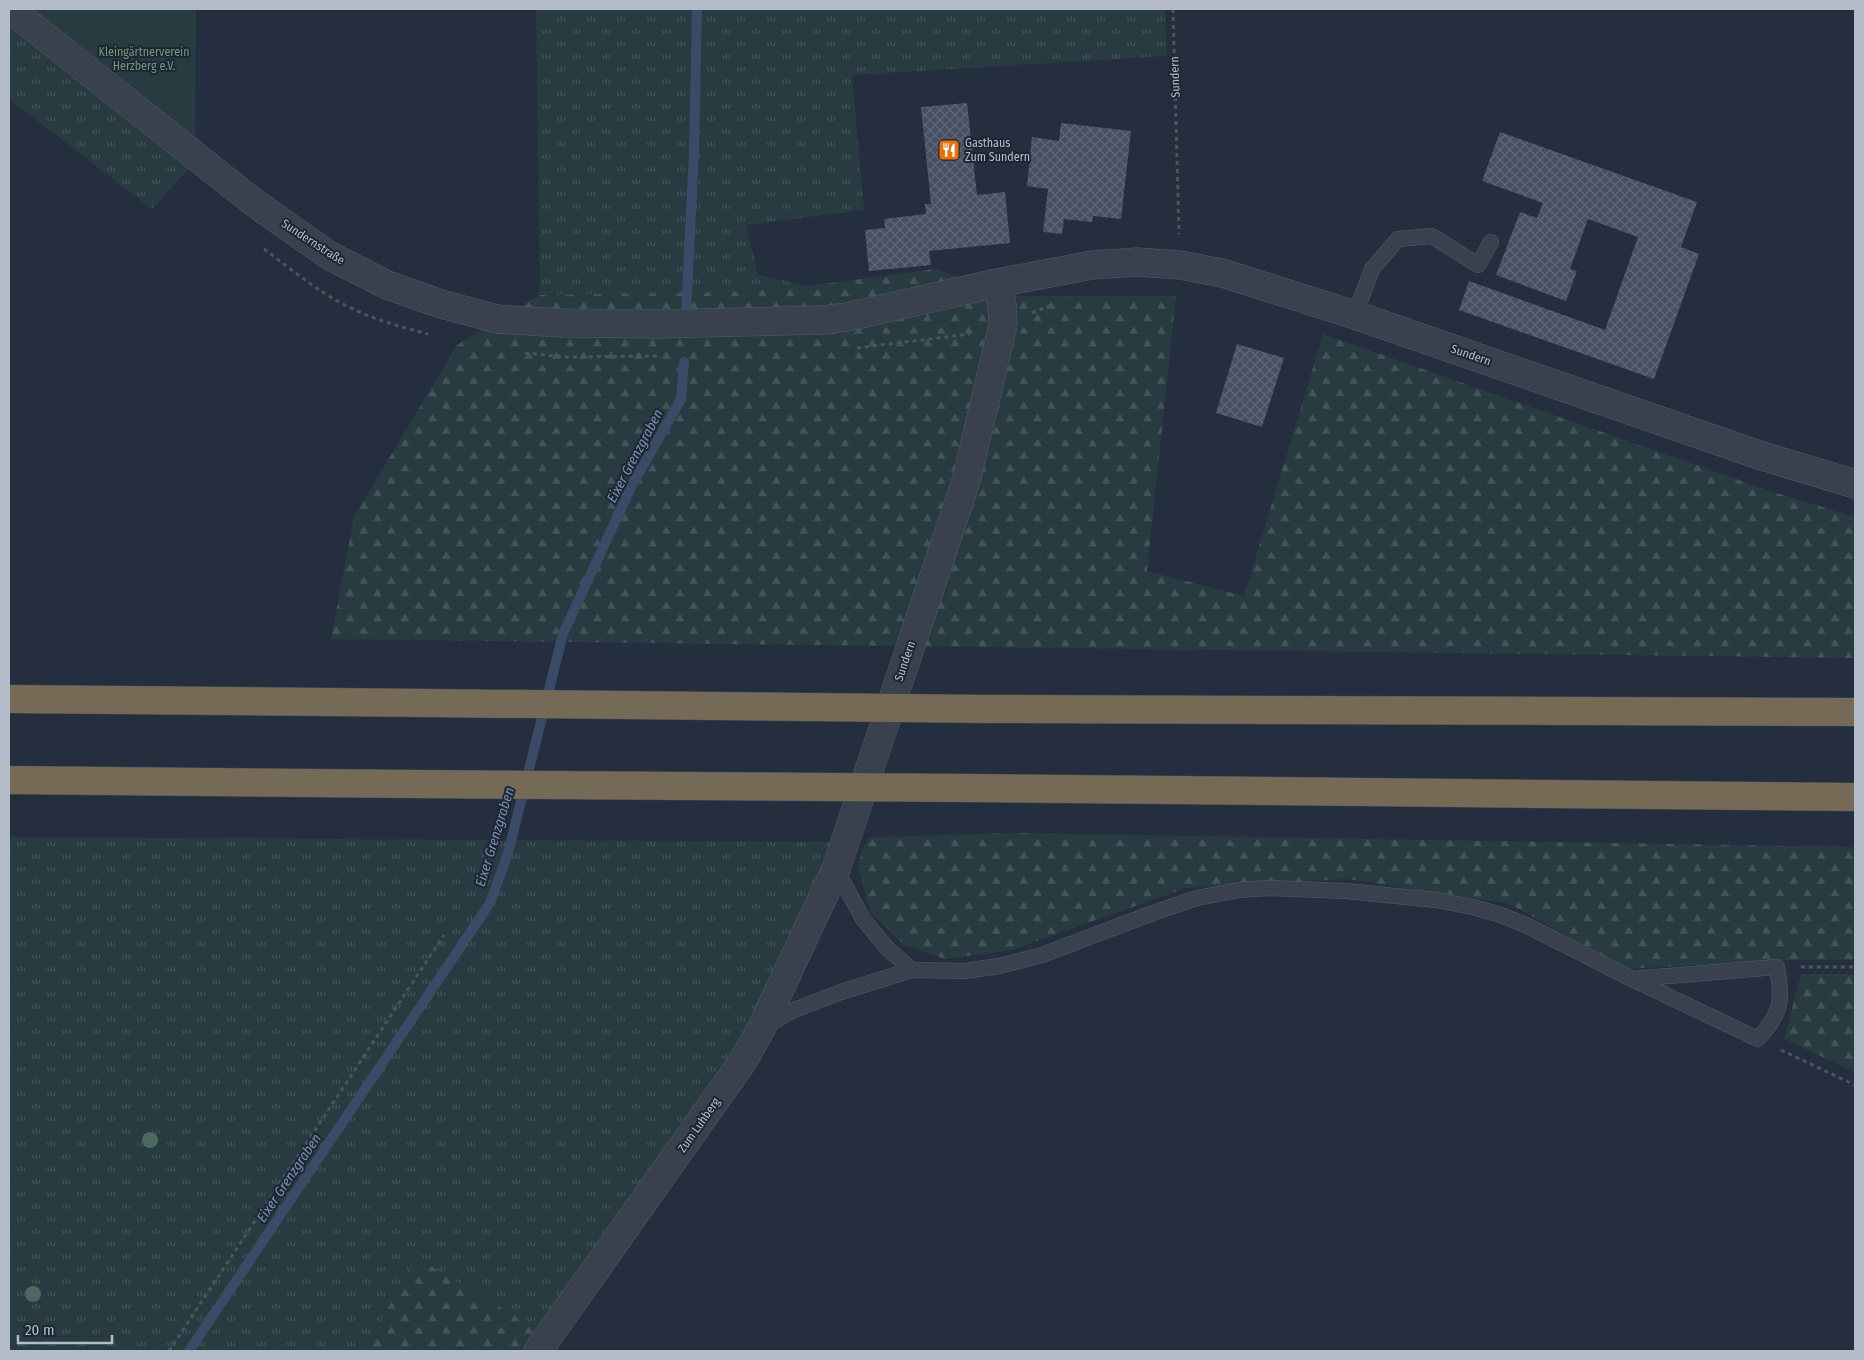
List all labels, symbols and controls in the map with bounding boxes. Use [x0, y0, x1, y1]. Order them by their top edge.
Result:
park label: Kleingärtnerverein Herzberg e.V. [99, 45, 189, 73]
street label: Sundern [1167, 56, 1183, 98]
place label: Gasthaus Zum Sundern [965, 136, 1030, 164]
restaurant icon: Gasthaus Zum Sundern [937, 138, 961, 162]
street label: Sundernstraße [279, 216, 347, 268]
street label: Sundern [1449, 342, 1493, 368]
water label: Eixer Grenzgraben [603, 407, 667, 505]
street label: Sundern [892, 639, 918, 683]
water label: Eixer Grenzgraben [472, 785, 518, 889]
street label: Zum Luhberg [675, 1095, 723, 1155]
water label: Eixer Grenzgraben [253, 1131, 325, 1225]
scale bar [18, 1312, 111, 1344]
text: 20 m [25, 1321, 55, 1339]

